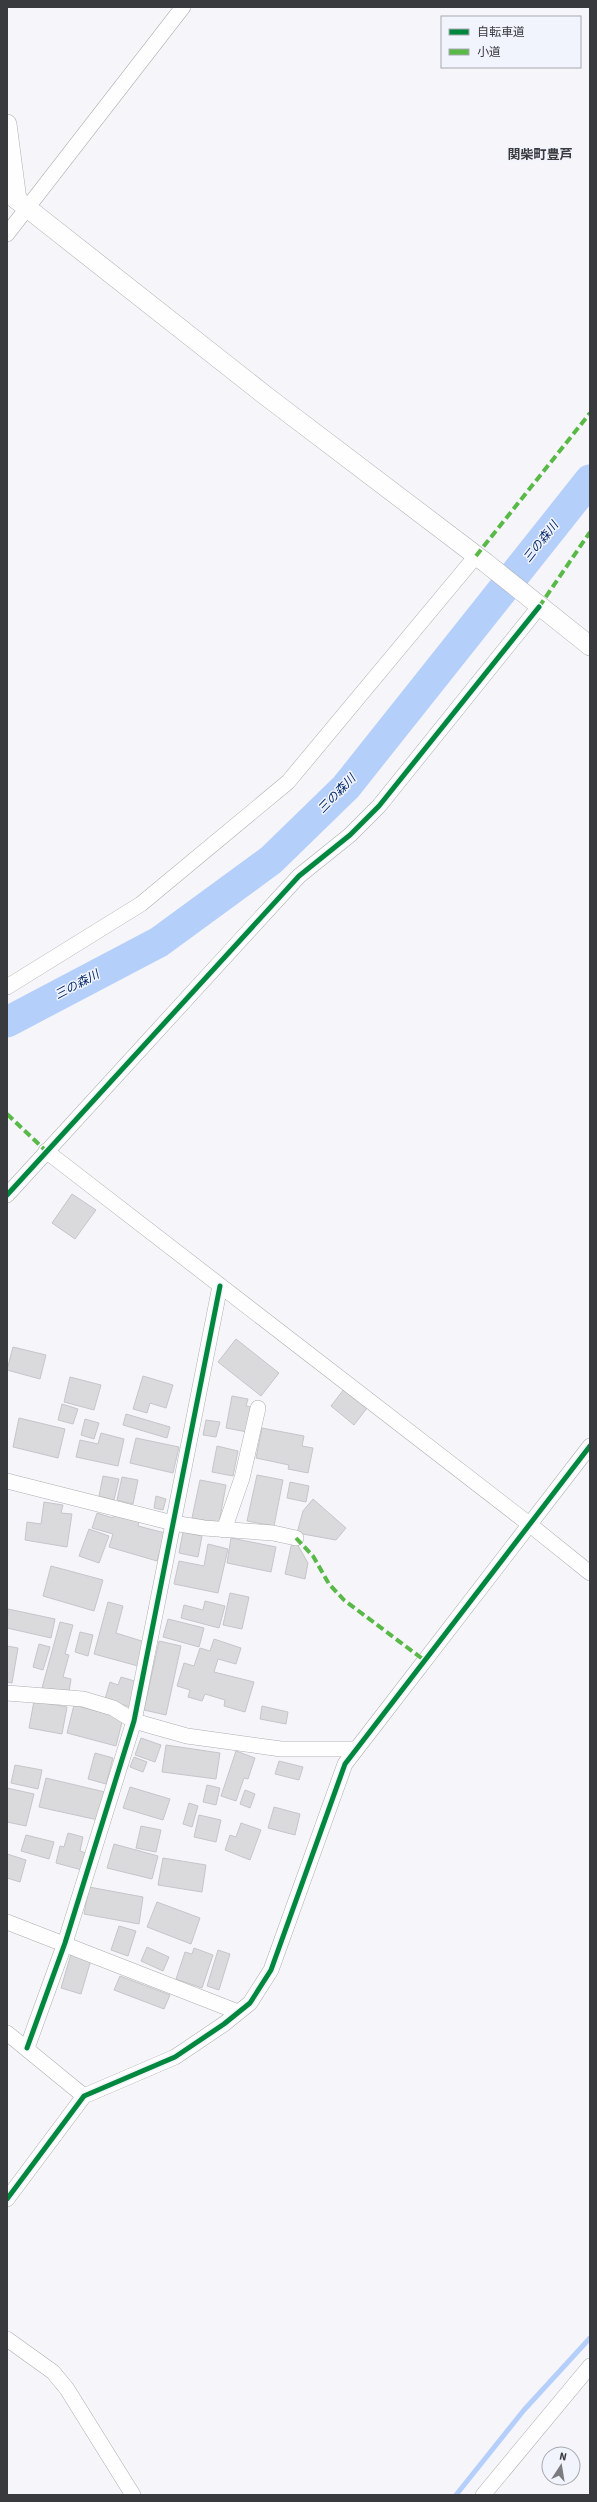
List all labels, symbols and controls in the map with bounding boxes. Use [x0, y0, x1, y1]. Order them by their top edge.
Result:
legend [441, 16, 581, 68]
text: 自転車道 [477, 24, 525, 41]
text: 小道 [477, 44, 501, 61]
district label: 関柴町豊芦 [507, 146, 573, 164]
water label: 三の森川 [520, 516, 564, 566]
water label: 三の森川 [314, 769, 361, 817]
water label: 三の森川 [52, 965, 104, 1004]
north arrow [541, 2446, 581, 2486]
text: N [558, 2449, 568, 2465]

